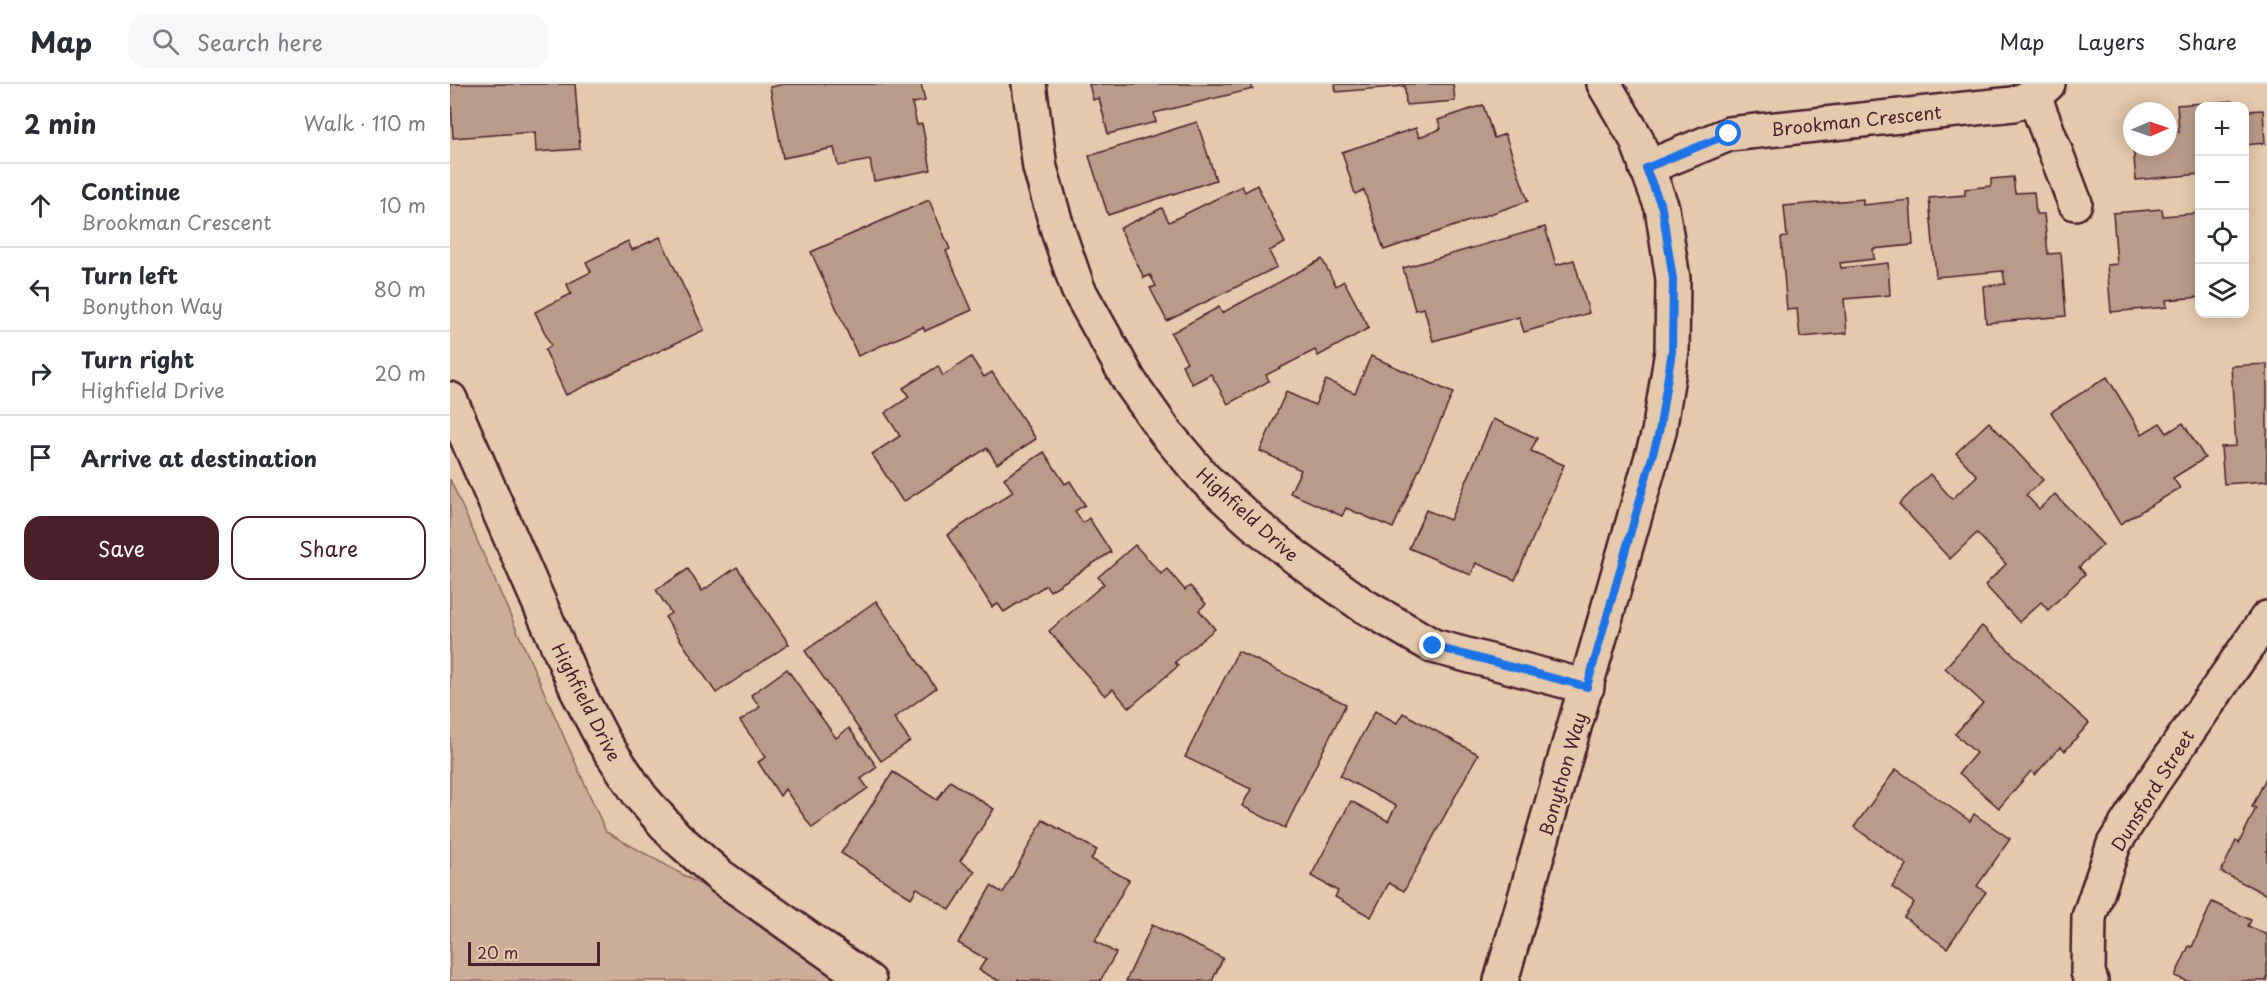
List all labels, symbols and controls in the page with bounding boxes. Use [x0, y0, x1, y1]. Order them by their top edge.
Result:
search box [128, 14, 548, 68]
text: Map [30, 20, 92, 63]
icon: search [149, 25, 182, 58]
text: Search here [197, 25, 323, 58]
text: Map [2000, 25, 2044, 57]
text: Layers [2077, 25, 2145, 57]
text: Share [2178, 25, 2237, 57]
street label: Brookman Crescent [1769, 98, 1943, 142]
north arrow [2123, 102, 2177, 156]
map controls [2195, 102, 2249, 318]
button: + [2195, 102, 2249, 156]
text: 2 min [24, 104, 97, 143]
text: Walk · 110 m [304, 108, 426, 138]
route start [1715, 120, 1741, 146]
button: − [2195, 156, 2249, 210]
text: Continue [81, 174, 180, 207]
icon: ahead [24, 189, 57, 222]
text: 10 m [379, 190, 426, 220]
text: Brookman Crescent [81, 207, 271, 237]
button: locate [2195, 210, 2249, 264]
text: Turn left [81, 258, 178, 291]
button: layers [2195, 264, 2249, 318]
icon: left [24, 273, 57, 306]
text: 80 m [374, 274, 426, 304]
text: Bonython Way [81, 291, 223, 321]
text: Turn right [81, 342, 194, 375]
icon: right [24, 357, 57, 390]
text: 20 m [374, 358, 426, 388]
text: Highfield Drive [81, 375, 225, 405]
icon: arrive [24, 441, 57, 474]
text: Arrive at destination [81, 441, 317, 474]
street label: Highfield Drive [1191, 461, 1305, 567]
button: Save [24, 516, 219, 580]
button: Share [231, 516, 426, 580]
route end [1419, 632, 1445, 658]
street label: Highfield Drive [546, 638, 628, 766]
street label: Bonython Way [1531, 709, 1593, 839]
street label: Dunsford Street [2104, 724, 2200, 856]
scale bar [468, 939, 600, 966]
text: 20 m [477, 940, 518, 964]

